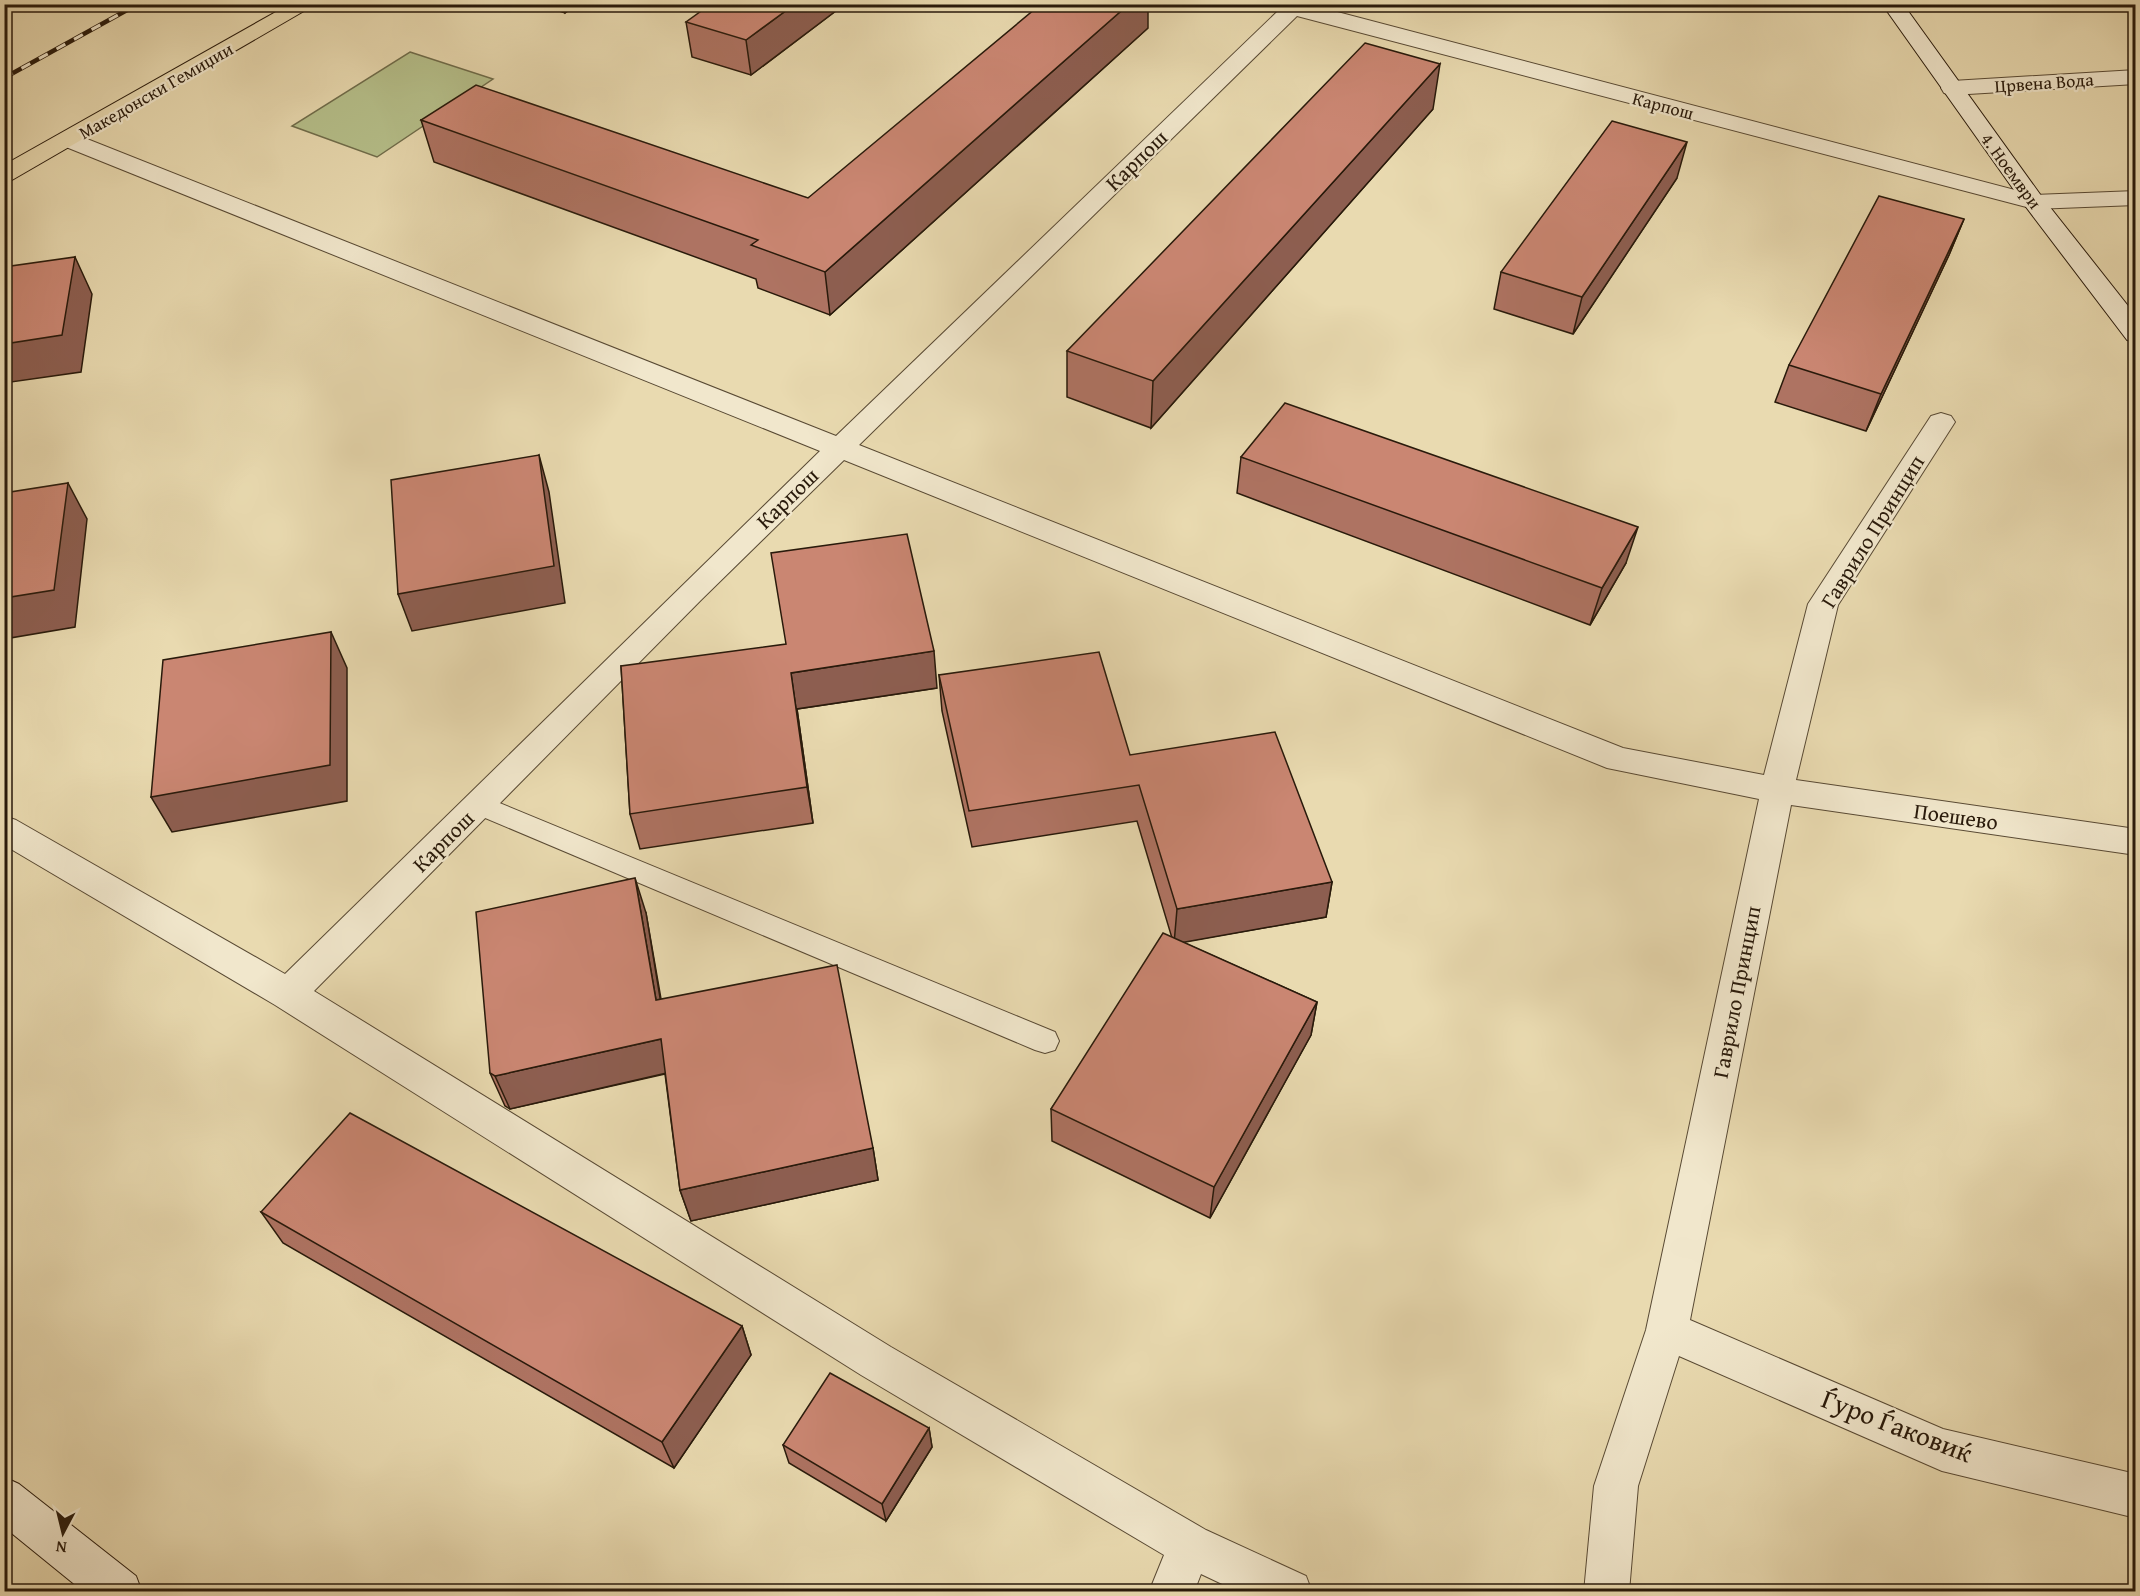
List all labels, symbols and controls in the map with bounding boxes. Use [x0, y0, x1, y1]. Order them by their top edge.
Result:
street label: Македонски Гемиџии [74, 35, 238, 146]
street label: Црвена Вода [1994, 66, 2095, 99]
street label: Карпош [1630, 84, 1697, 127]
street label: Карпош [1097, 122, 1175, 198]
street label: 4. Ноември [1974, 127, 2049, 215]
street label: Гаврило Принцип [1812, 448, 1932, 614]
street label: Карпош [748, 460, 826, 536]
street label: Поешево [1912, 794, 2000, 838]
street label: Карпош [405, 803, 481, 879]
street label: Гаврило Принцип [1704, 903, 1768, 1081]
street label: Ѓуро Ѓаковиќ [1816, 1378, 1979, 1472]
north arrow [33, 1503, 93, 1563]
text: N [54, 1535, 68, 1560]

